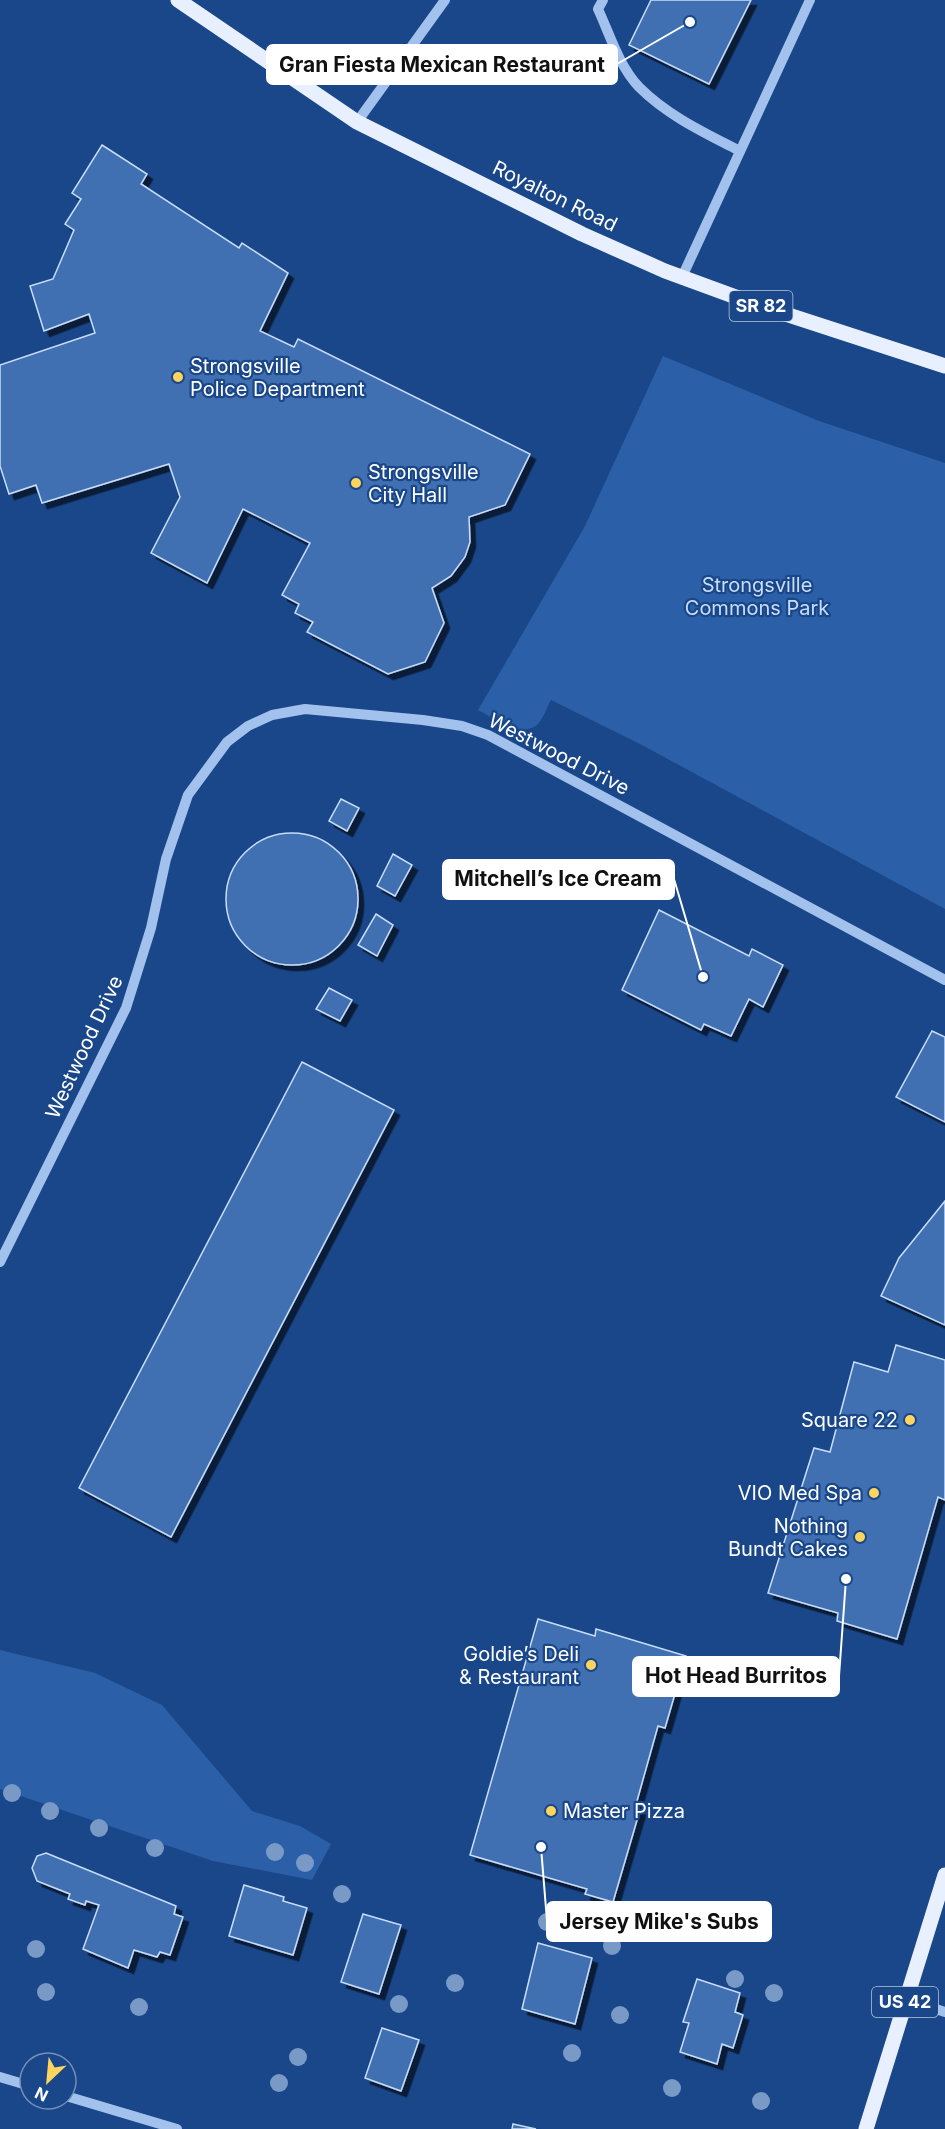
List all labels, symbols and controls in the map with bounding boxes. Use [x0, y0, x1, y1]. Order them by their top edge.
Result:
callout: Gran Fiesta Mexican Restaurant [267, 45, 617, 84]
text: Gran Fiesta Mexican Restaurant [279, 52, 605, 77]
street label: Royalton Road [489, 155, 621, 237]
road number: SR 82 [730, 291, 792, 321]
place label: Strongsville Police Department [190, 354, 365, 401]
marker: Strongsville Police Department [171, 370, 185, 384]
place label: Strongsville City Hall [368, 460, 479, 507]
marker: Strongsville City Hall [349, 476, 363, 490]
park label: Strongsville Commons Park [685, 573, 829, 620]
street label: Westwood Drive [484, 708, 634, 800]
callout: Mitchell’s Ice Cream [443, 860, 674, 899]
text: Mitchell’s Ice Cream [454, 866, 662, 891]
street label: Westwood Drive [40, 972, 128, 1122]
place label: Square 22 [801, 1408, 898, 1432]
marker: Square 22 [903, 1413, 917, 1427]
place label: VIO Med Spa [738, 1481, 862, 1505]
marker: VIO Med Spa [867, 1486, 881, 1500]
place label: Nothing Bundt Cakes [728, 1514, 848, 1561]
marker: Nothing Bundt Cakes [853, 1530, 867, 1544]
place label: Goldie’s Deli & Restaurant [459, 1642, 579, 1689]
callout: Hot Head Burritos [633, 1657, 839, 1696]
marker: Goldie’s Deli & Restaurant [584, 1658, 598, 1672]
text: Hot Head Burritos [645, 1663, 827, 1688]
place label: Master Pizza [563, 1799, 685, 1823]
marker: Master Pizza [544, 1804, 558, 1818]
callout: Jersey Mike's Subs [547, 1902, 771, 1941]
text: Jersey Mike's Subs [559, 1909, 759, 1934]
road number: US 42 [872, 1987, 938, 2017]
north arrow [18, 2051, 78, 2111]
text: N [32, 2083, 51, 2106]

